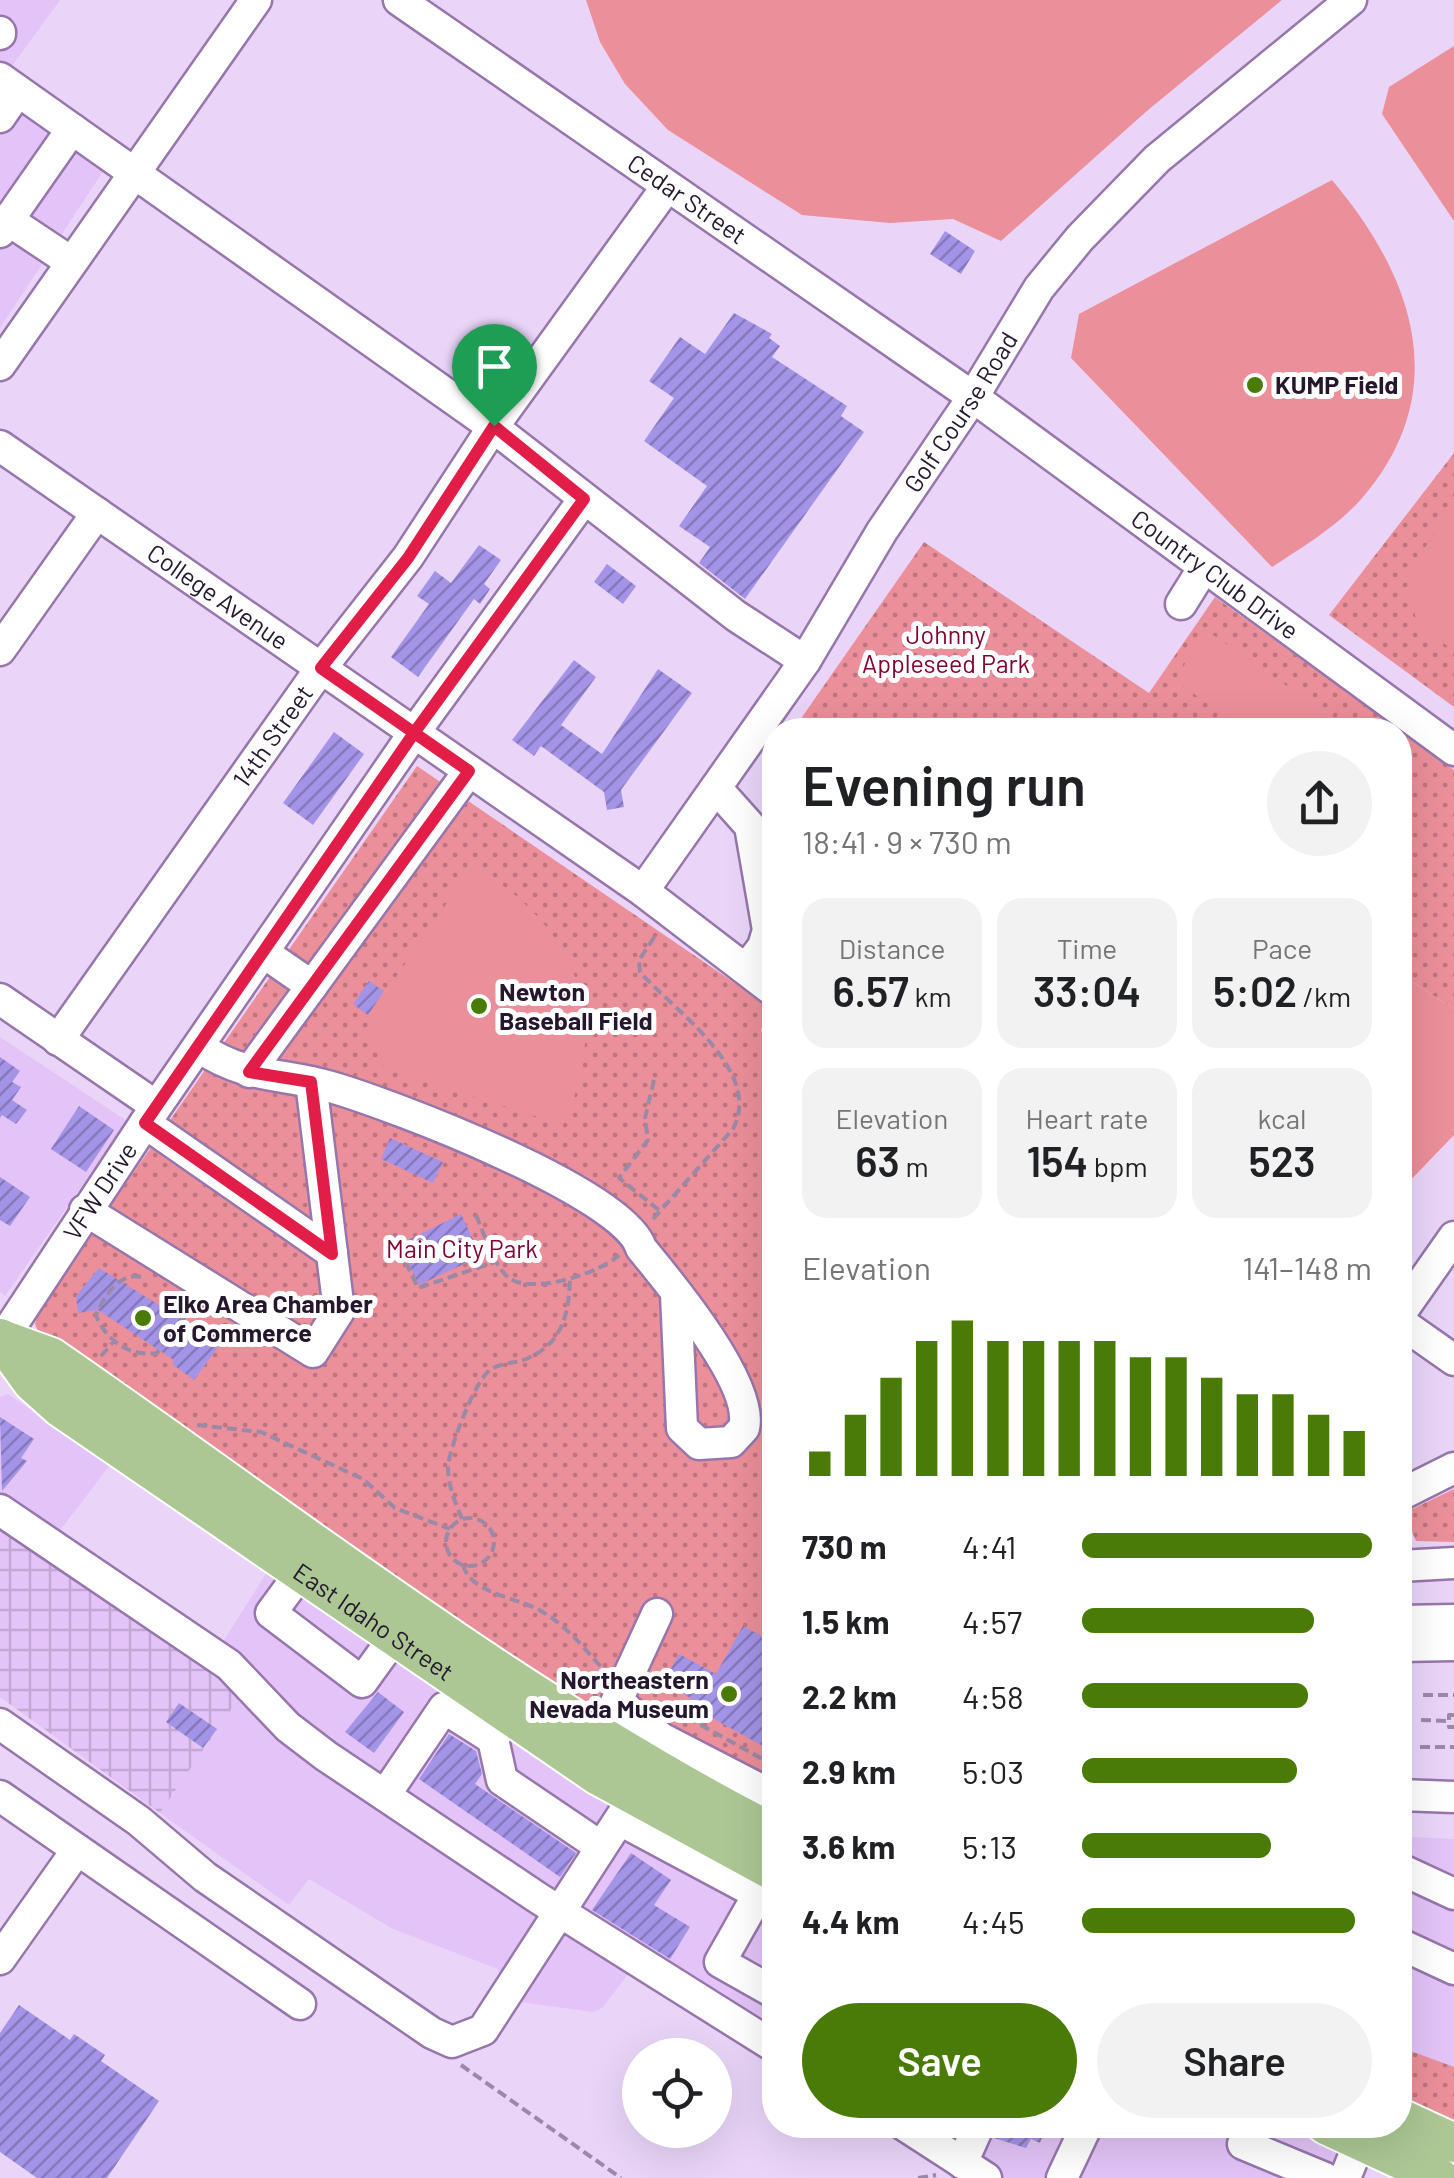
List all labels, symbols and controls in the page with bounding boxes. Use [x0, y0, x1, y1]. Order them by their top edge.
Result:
street label: Cedar Street [622, 147, 752, 250]
pin [452, 324, 537, 427]
street label: Golf Course Road [897, 326, 1023, 498]
icon: arrive [467, 339, 522, 394]
place label: KUMP Field [1275, 369, 1398, 399]
marker: KUMP Field [1244, 374, 1266, 396]
street label: Country Club Drive [1126, 503, 1305, 645]
street label: College Avenue [142, 537, 295, 655]
park label: Johnny Appleseed Park [862, 619, 1030, 678]
street label: 14th Street [225, 679, 318, 793]
text: Evening run [802, 751, 1086, 817]
button: share [1267, 751, 1372, 856]
text: 18:41 · 9 × 730 m [802, 822, 1012, 860]
text: Distance [839, 931, 945, 965]
text: Time [1057, 931, 1117, 965]
text: Pace [1252, 931, 1312, 965]
text: 6.57 [832, 965, 909, 1015]
text: 33:04 [1033, 965, 1141, 1015]
text: 5:02 [1213, 965, 1297, 1015]
place label: Newton Baseball Field [499, 976, 653, 1035]
text: km [909, 979, 952, 1013]
text: /km [1297, 979, 1351, 1013]
marker: Newton Baseball Field [468, 995, 490, 1017]
text: Elevation [836, 1101, 948, 1135]
text: Heart rate [1026, 1101, 1148, 1135]
text: kcal [1258, 1101, 1306, 1135]
text: 63 [855, 1135, 900, 1185]
text: 154 [1026, 1135, 1088, 1185]
text: 523 [1248, 1135, 1316, 1185]
street label: VFW Drive [56, 1136, 142, 1245]
text: m [900, 1149, 929, 1183]
text: bpm [1088, 1149, 1148, 1183]
park label: Main City Park [386, 1233, 538, 1263]
text: Elevation [802, 1248, 931, 1286]
text: 141–148 m [1242, 1248, 1372, 1286]
place label: Elko Area Chamber of Commerce [163, 1288, 373, 1347]
marker: Elko Area Chamber of Commerce [132, 1307, 154, 1329]
text: 730 m [802, 1527, 887, 1565]
text: 4:41 [962, 1527, 1016, 1565]
street label: East Idaho Street [288, 1556, 460, 1686]
text: 1.5 km [802, 1602, 889, 1640]
text: 4:57 [962, 1602, 1022, 1640]
place label: Northeastern Nevada Museum [529, 1664, 709, 1723]
text: 2.2 km [802, 1677, 897, 1715]
text: 4:58 [962, 1677, 1024, 1715]
marker: Northeastern Nevada Museum [718, 1683, 740, 1705]
text: 2.9 km [802, 1752, 896, 1790]
text: 5:03 [962, 1752, 1024, 1790]
text: 3.6 km [802, 1827, 895, 1865]
text: 5:13 [962, 1827, 1017, 1865]
text: 4.4 km [802, 1902, 900, 1940]
text: 4:45 [962, 1902, 1025, 1940]
button: Save [802, 2003, 1077, 2118]
button: Share [1097, 2003, 1372, 2118]
map controls [622, 2038, 732, 2148]
button: locate [622, 2038, 732, 2148]

